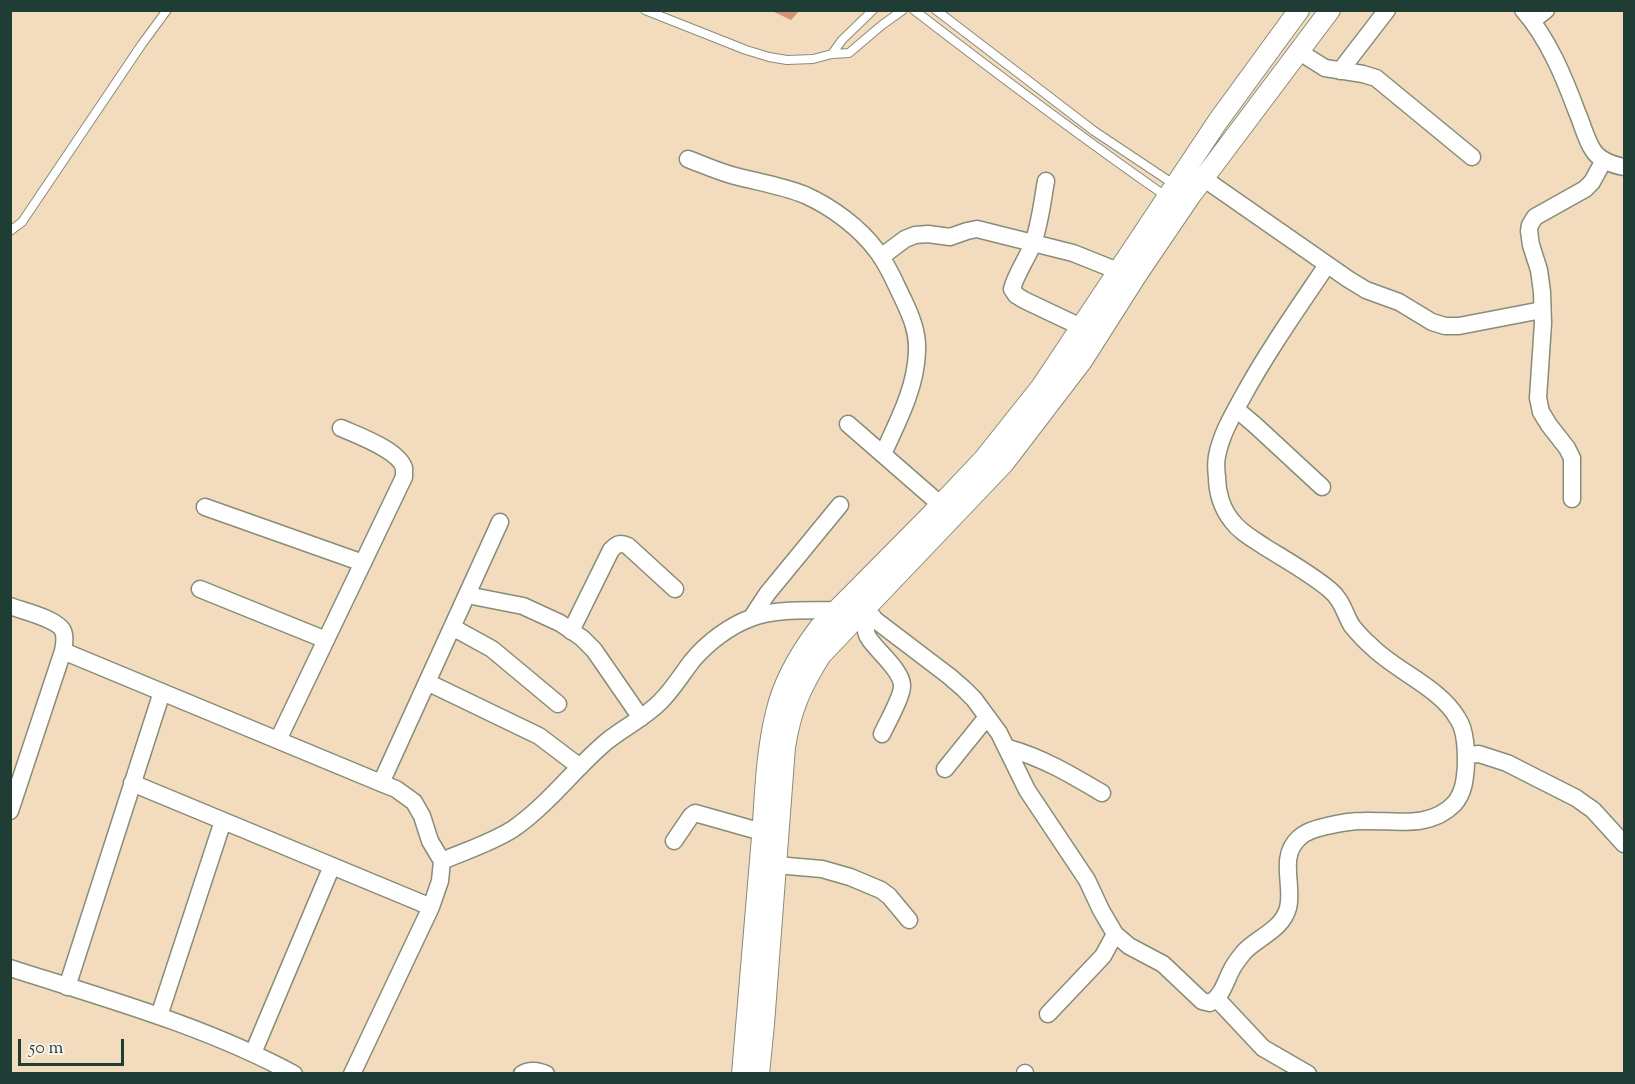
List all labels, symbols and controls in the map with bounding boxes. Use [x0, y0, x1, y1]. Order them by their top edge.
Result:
scale bar [21, 1027, 128, 1065]
text: 50 m [29, 1036, 63, 1062]

